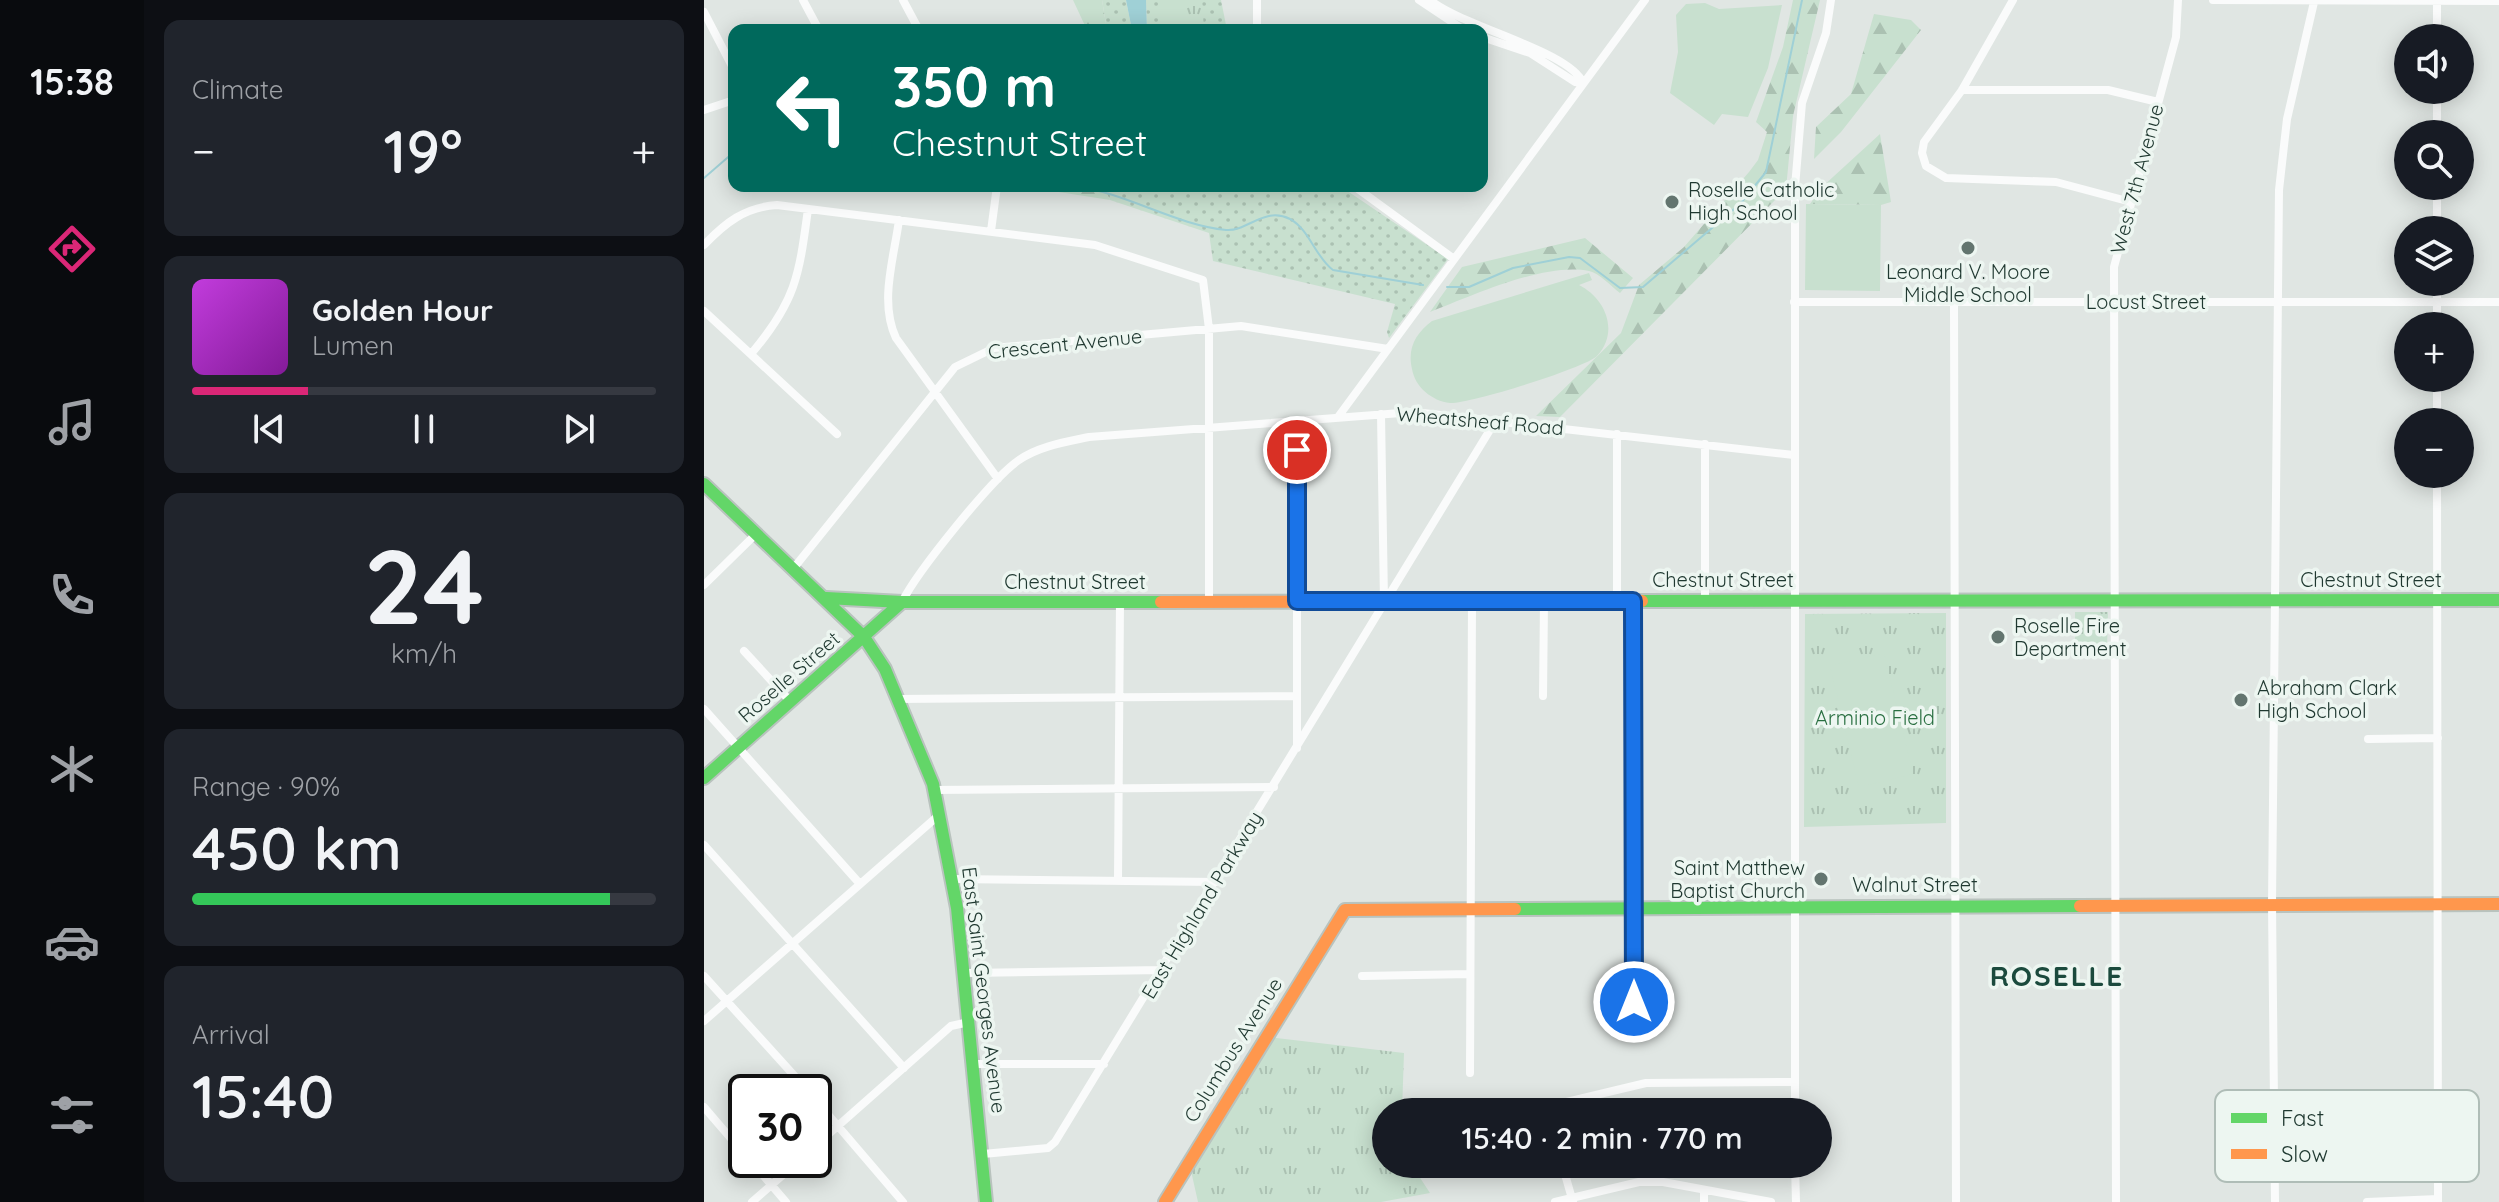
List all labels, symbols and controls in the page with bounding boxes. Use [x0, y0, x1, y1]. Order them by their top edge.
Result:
map controls [2394, 24, 2474, 488]
button: sound [2394, 24, 2474, 104]
text: 350 m [892, 51, 1056, 121]
icon: left [760, 56, 864, 160]
text: 15:38 [30, 59, 114, 104]
text: Climate [192, 73, 283, 106]
street label: West 7th Avenue [2104, 101, 2169, 257]
text: 19° [383, 113, 463, 188]
text: Chestnut Street [892, 120, 1147, 165]
button: search [2394, 120, 2474, 200]
text: − [192, 123, 215, 178]
text: + [631, 123, 656, 178]
place label: Roselle Catholic High School [1688, 177, 1834, 225]
marker: Roselle Catholic High School [1663, 193, 1681, 211]
button: layers [2394, 216, 2474, 296]
icon: directions [44, 221, 100, 277]
marker: Leonard V. Moore Middle School [1959, 239, 1977, 257]
place label: Leonard V. Moore Middle School [1886, 259, 2050, 307]
street label: Locust Street [2086, 289, 2207, 314]
text: Golden Hour [312, 291, 493, 329]
button: + [2394, 312, 2474, 392]
street label: Crescent Avenue [987, 323, 1143, 364]
text: Lumen [312, 329, 394, 362]
icon: music [44, 394, 100, 450]
street label: Wheatsheaf Road [1395, 401, 1565, 440]
icon: previous [247, 407, 291, 451]
icon: pause [402, 407, 446, 451]
icon: next [557, 407, 601, 451]
button: − [2394, 408, 2474, 488]
pin [1263, 416, 1331, 484]
icon: arrive [1275, 428, 1319, 472]
text: 24 [364, 520, 484, 650]
icon: phone [44, 567, 100, 623]
street label: Chestnut Street [1652, 567, 1794, 592]
street label: Chestnut Street [2300, 567, 2442, 592]
street label: Chestnut Street [1004, 569, 1146, 594]
place label: Roselle Fire Department [2014, 613, 2127, 661]
street label: Roselle Street [733, 626, 845, 728]
marker: Roselle Fire Department [1989, 628, 2007, 646]
text: km/h [391, 637, 457, 670]
place label: Abraham Clark High School [2257, 675, 2397, 723]
marker: Abraham Clark High School [2232, 691, 2250, 709]
park label: Arminio Field [1815, 705, 1935, 730]
icon: climate [44, 741, 100, 797]
text: Range · 90% [192, 770, 340, 803]
street label: East Highland Parkway [1136, 806, 1268, 1003]
text: 450 km [192, 810, 402, 885]
place label: Saint Matthew Baptist Church [1670, 855, 1805, 903]
street label: East Saint Georges Avenue [957, 865, 1012, 1114]
marker: Saint Matthew Baptist Church [1812, 870, 1830, 888]
street label: Walnut Street [1852, 872, 1978, 897]
icon: car [44, 914, 100, 970]
district label: ROSELLE [1990, 958, 2124, 993]
position arrow [1592, 960, 1676, 1044]
street label: Columbus Avenue [1178, 973, 1287, 1127]
text: Arrival [192, 1018, 270, 1051]
text: 15:40 [192, 1058, 334, 1133]
speed limit sign: 30 [728, 1074, 832, 1178]
icon: filters [44, 1087, 100, 1143]
legend [2215, 1090, 2479, 1182]
text: Fast [2281, 1104, 2324, 1132]
text: 15:40 · 2 min · 770 m [1462, 1119, 1742, 1157]
text: Slow [2281, 1140, 2328, 1168]

